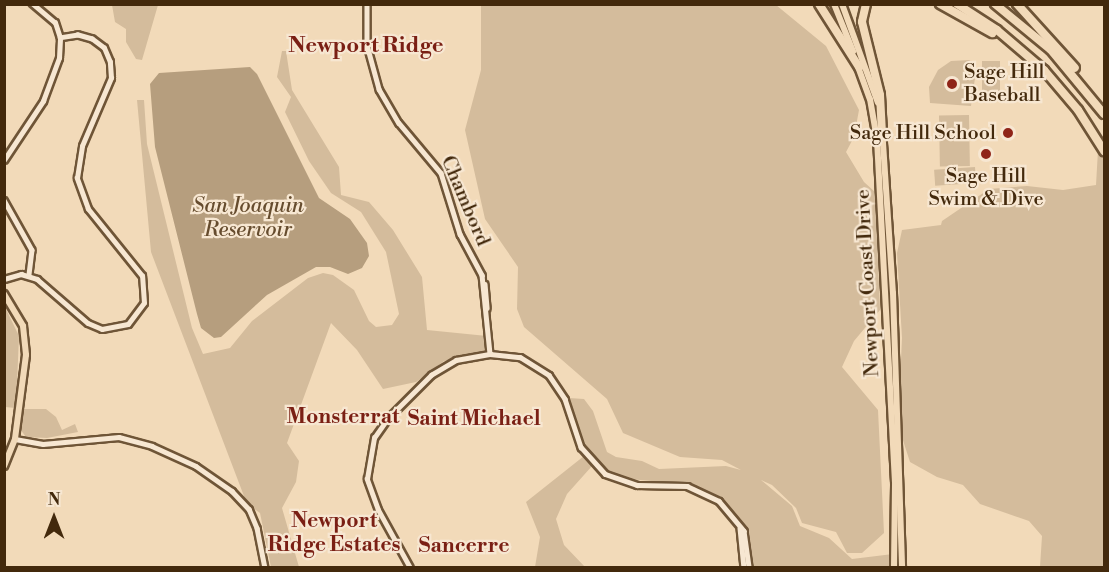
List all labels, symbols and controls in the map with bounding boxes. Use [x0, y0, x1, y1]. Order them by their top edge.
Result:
district label: Newport Ridge [288, 33, 444, 59]
place label: Sage Hill Baseball [964, 60, 1044, 107]
marker: Sage Hill Baseball [945, 77, 959, 91]
place label: Sage Hill School [850, 121, 996, 145]
marker: Sage Hill School [1001, 126, 1015, 140]
marker: Sage Hill Swim & Dive [979, 147, 993, 161]
street label: Chambord [435, 152, 495, 250]
place label: Sage Hill Swim & Dive [928, 164, 1044, 211]
street label: Newport Coast Drive [851, 189, 885, 377]
water label: San Joaquin Reservoir [192, 193, 304, 243]
district label: Monsterrat [287, 404, 399, 430]
district label: Saint Michael [407, 406, 541, 432]
north arrow [24, 488, 84, 548]
text: N [48, 490, 60, 510]
district label: Newport Ridge Estates [268, 508, 400, 558]
district label: Sancerre [418, 533, 510, 559]

